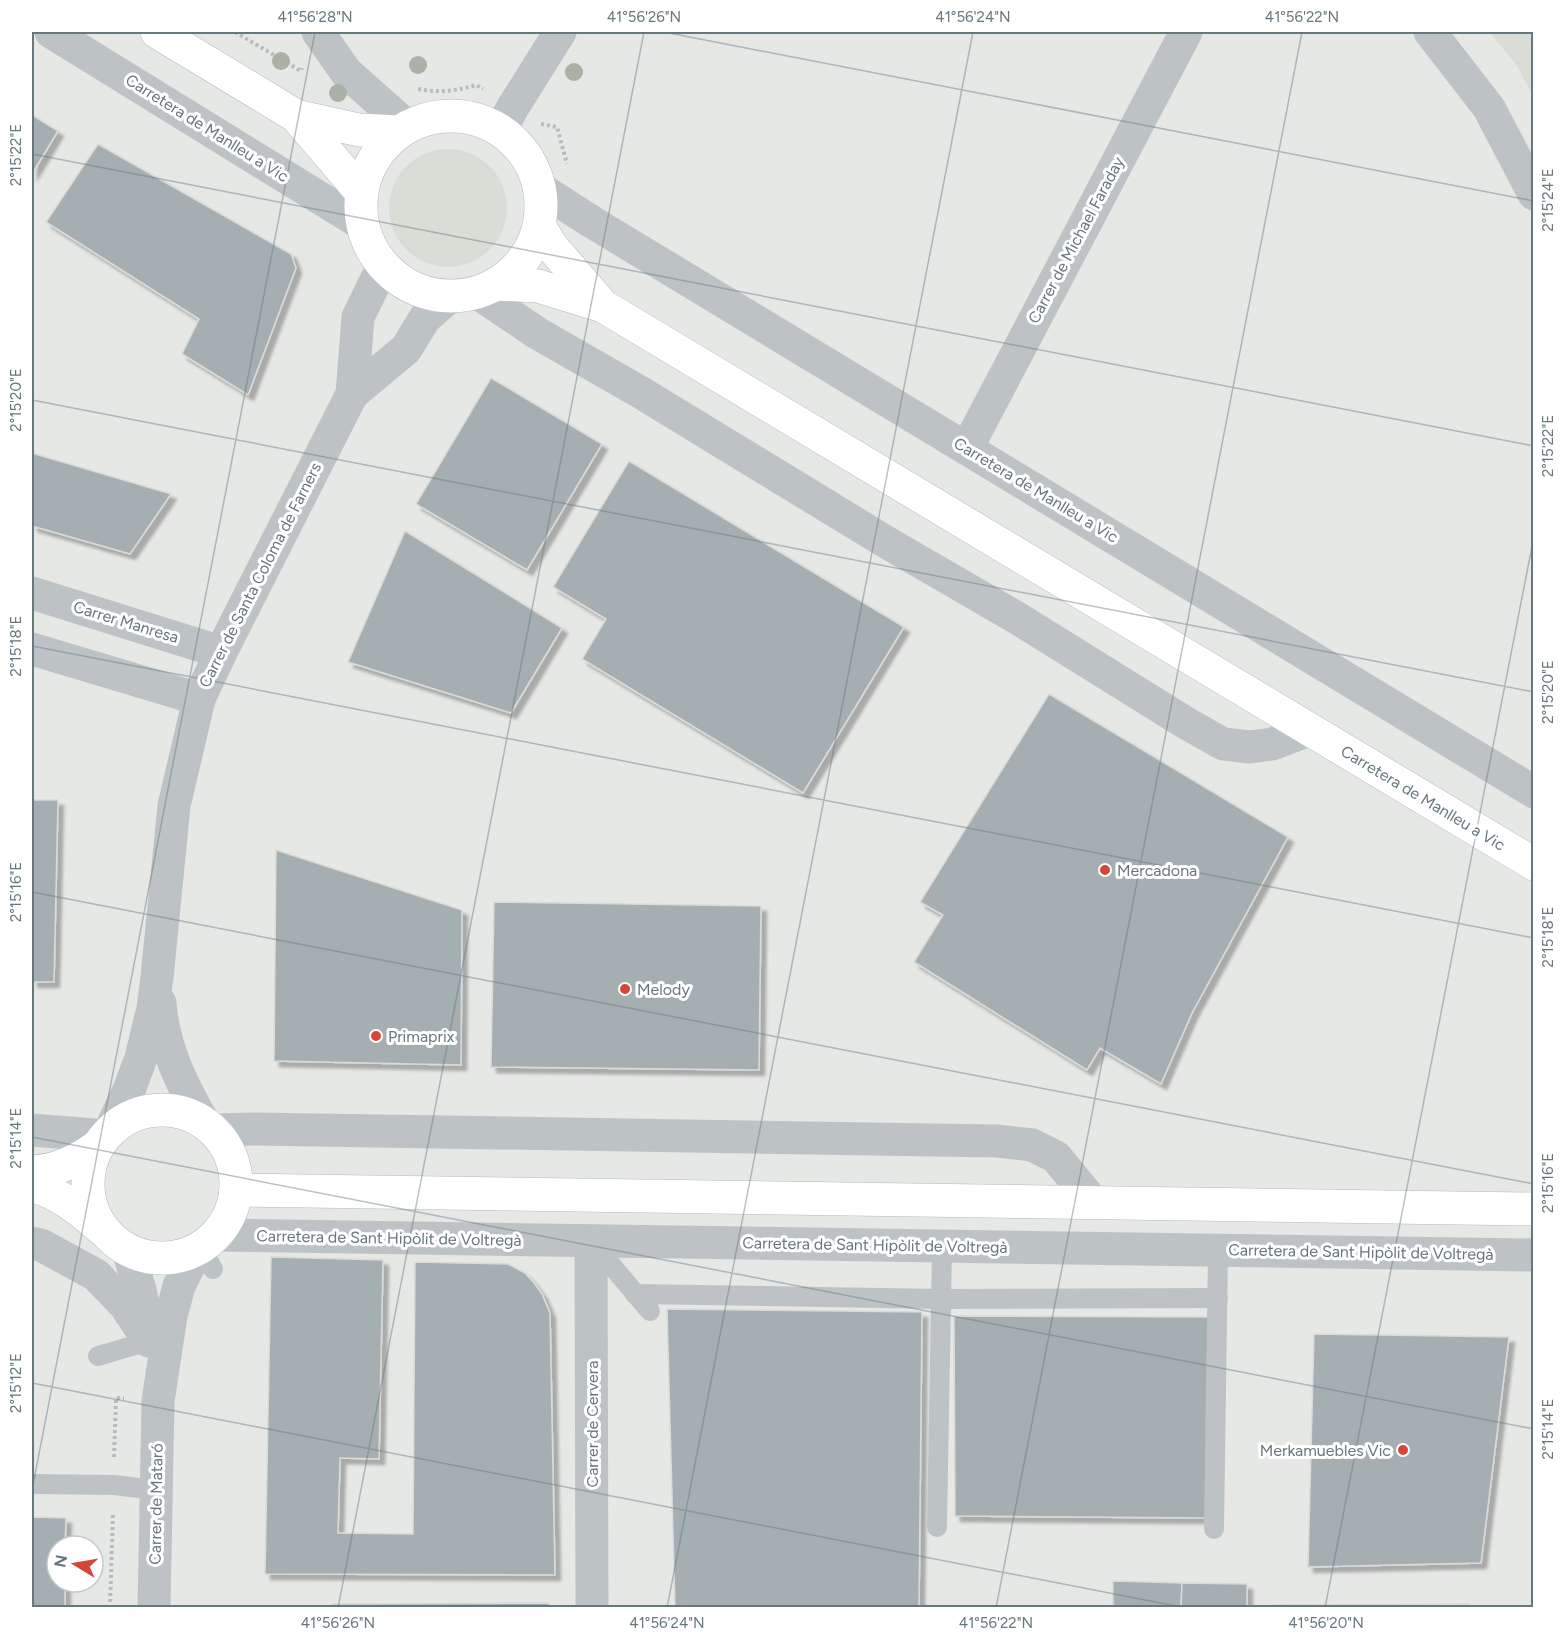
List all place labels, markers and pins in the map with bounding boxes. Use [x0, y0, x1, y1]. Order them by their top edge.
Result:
place label: Mercadona [1117, 861, 1197, 880]
marker: Mercadona [1098, 863, 1112, 877]
place label: Melody [637, 980, 690, 999]
marker: Melody [618, 982, 632, 996]
place label: Primaprix [388, 1027, 455, 1046]
marker: Primaprix [369, 1029, 383, 1043]
place label: Merkamuebles Vic [1260, 1441, 1391, 1460]
marker: Merkamuebles Vic [1396, 1443, 1410, 1457]

